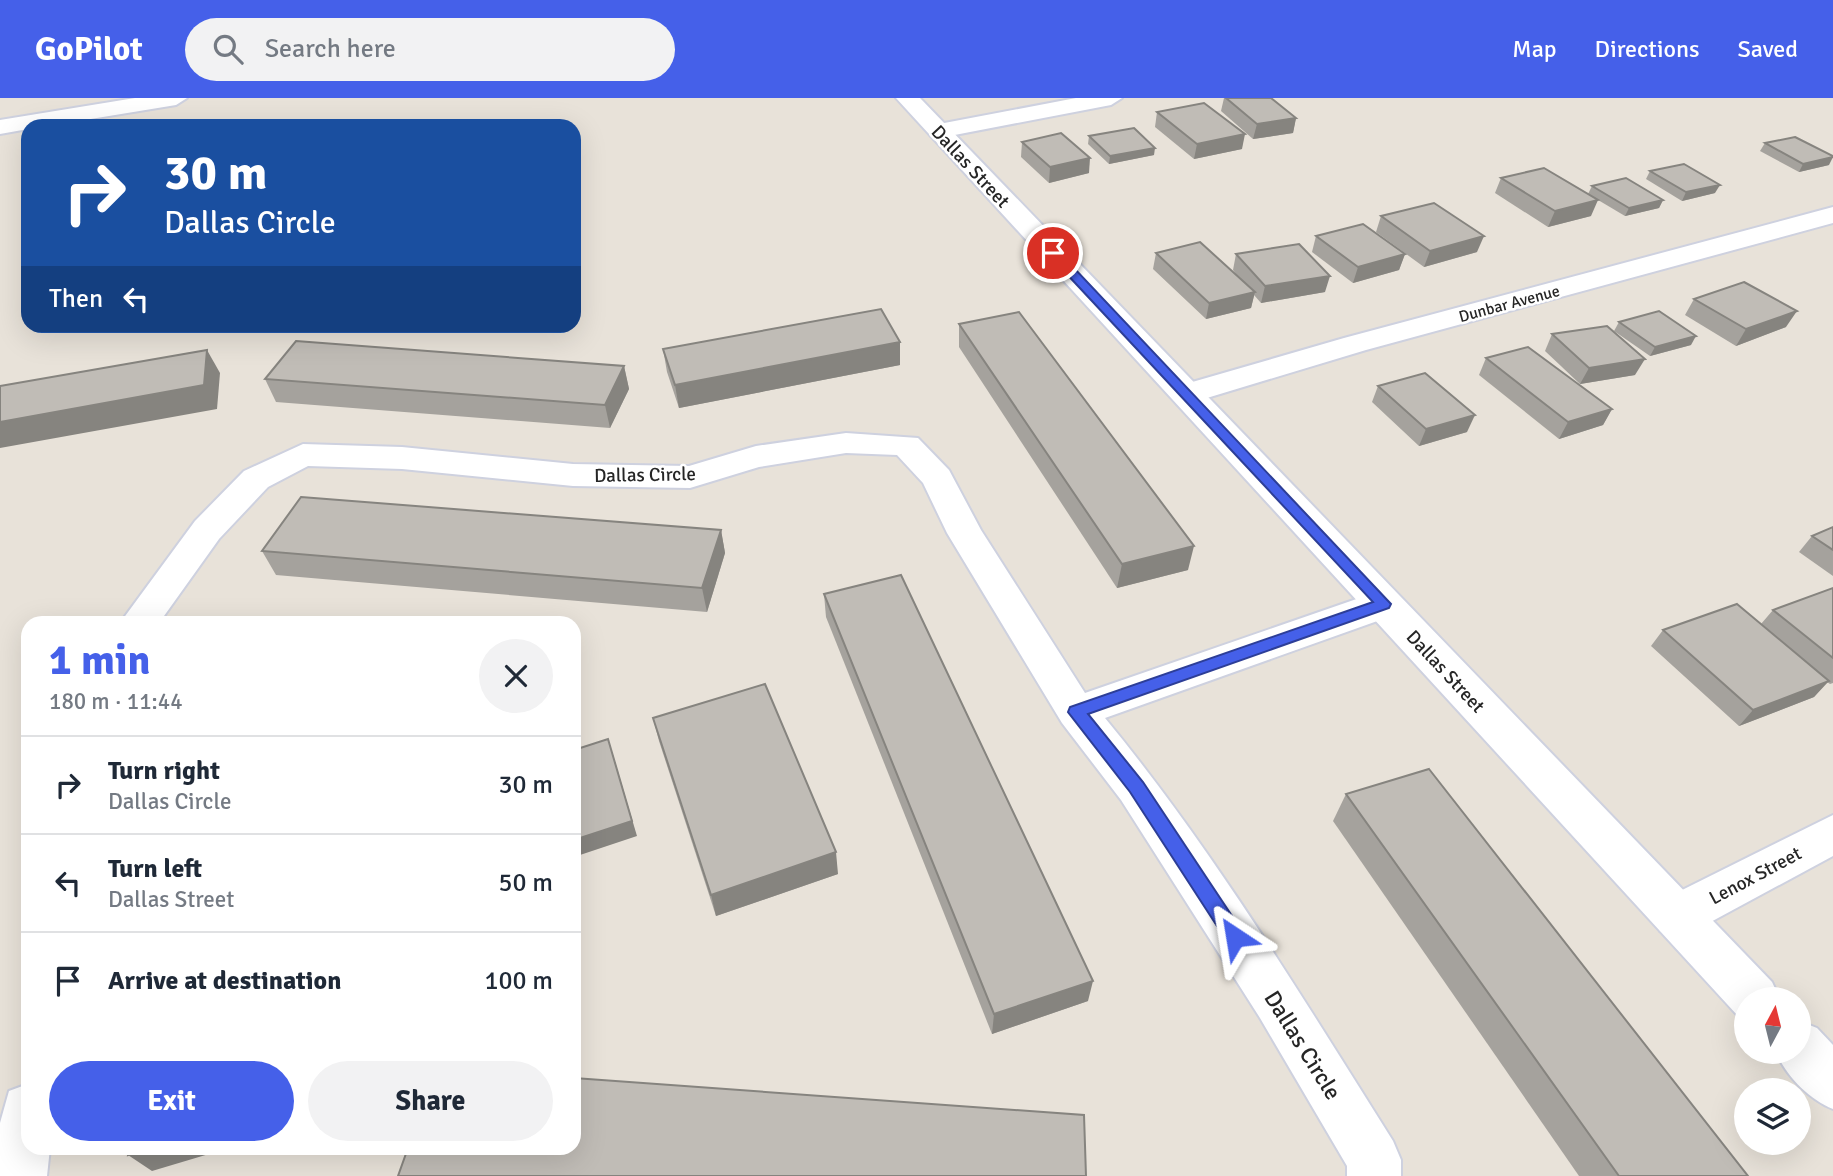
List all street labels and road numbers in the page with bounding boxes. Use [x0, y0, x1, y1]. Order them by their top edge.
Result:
street label: Dallas Street [926, 120, 1015, 213]
street label: Dunbar Avenue [1457, 281, 1562, 327]
street label: Dallas Circle [594, 462, 696, 488]
street label: Dallas Street [1401, 625, 1490, 718]
street label: Lenox Street [1705, 841, 1806, 910]
street label: Dallas Circle [1258, 985, 1348, 1105]

